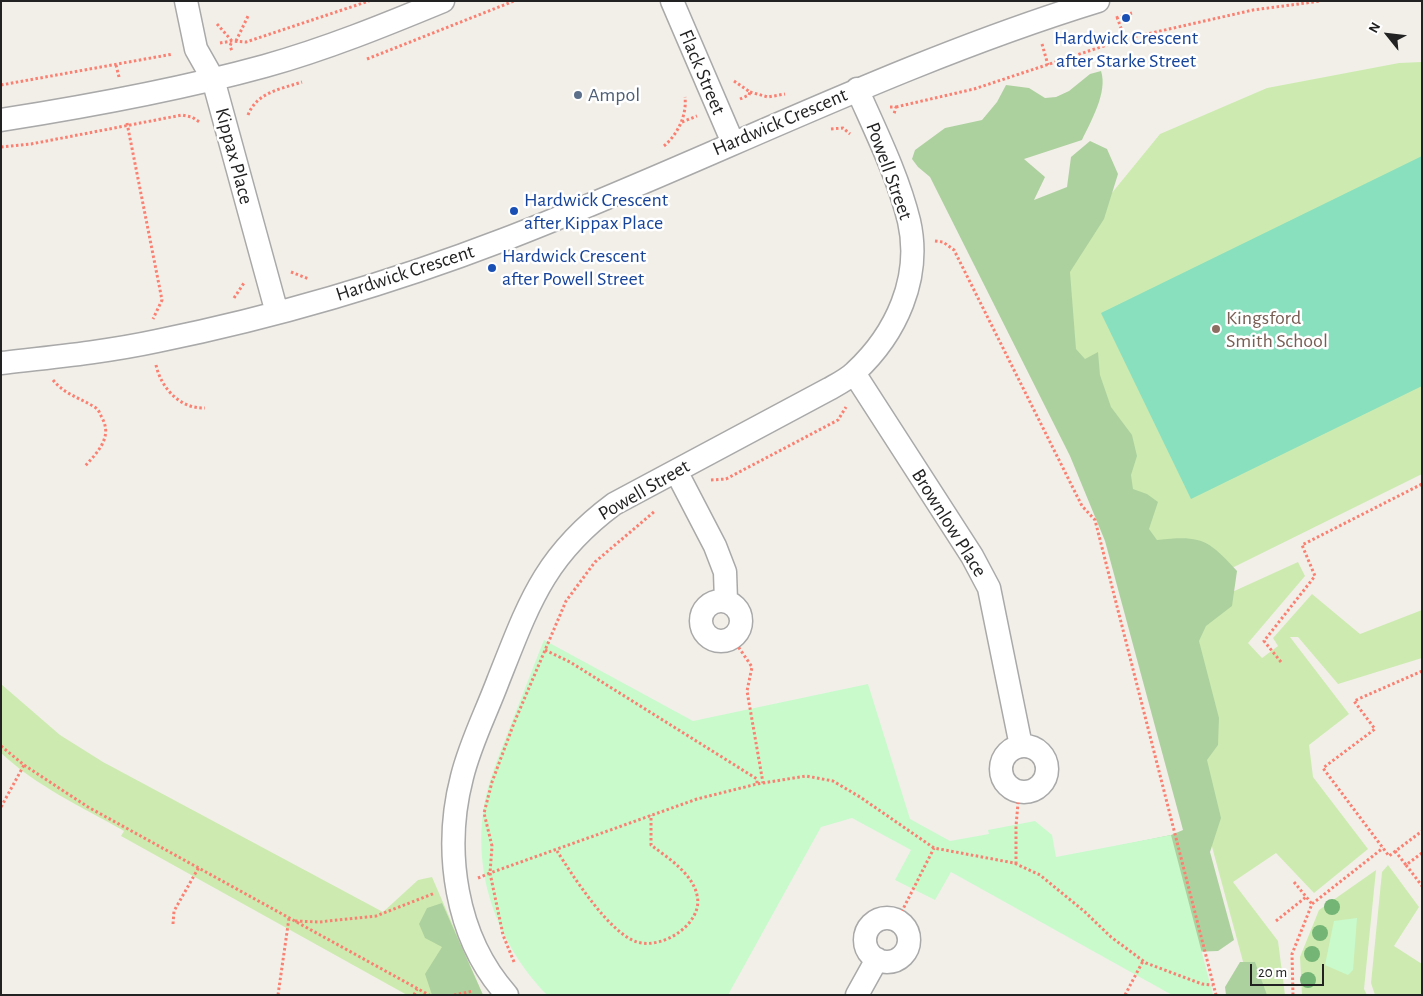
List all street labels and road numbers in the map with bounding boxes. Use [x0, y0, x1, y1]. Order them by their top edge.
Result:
street label: Flack Street [673, 26, 731, 118]
street label: Hardwick Crescent [709, 83, 851, 161]
street label: Kippax Place [210, 105, 258, 207]
street label: Powell Street [860, 119, 918, 223]
street label: Hardwick Crescent [333, 239, 477, 307]
street label: Powell Street [594, 454, 694, 526]
street label: Brownlow Place [906, 464, 992, 582]

